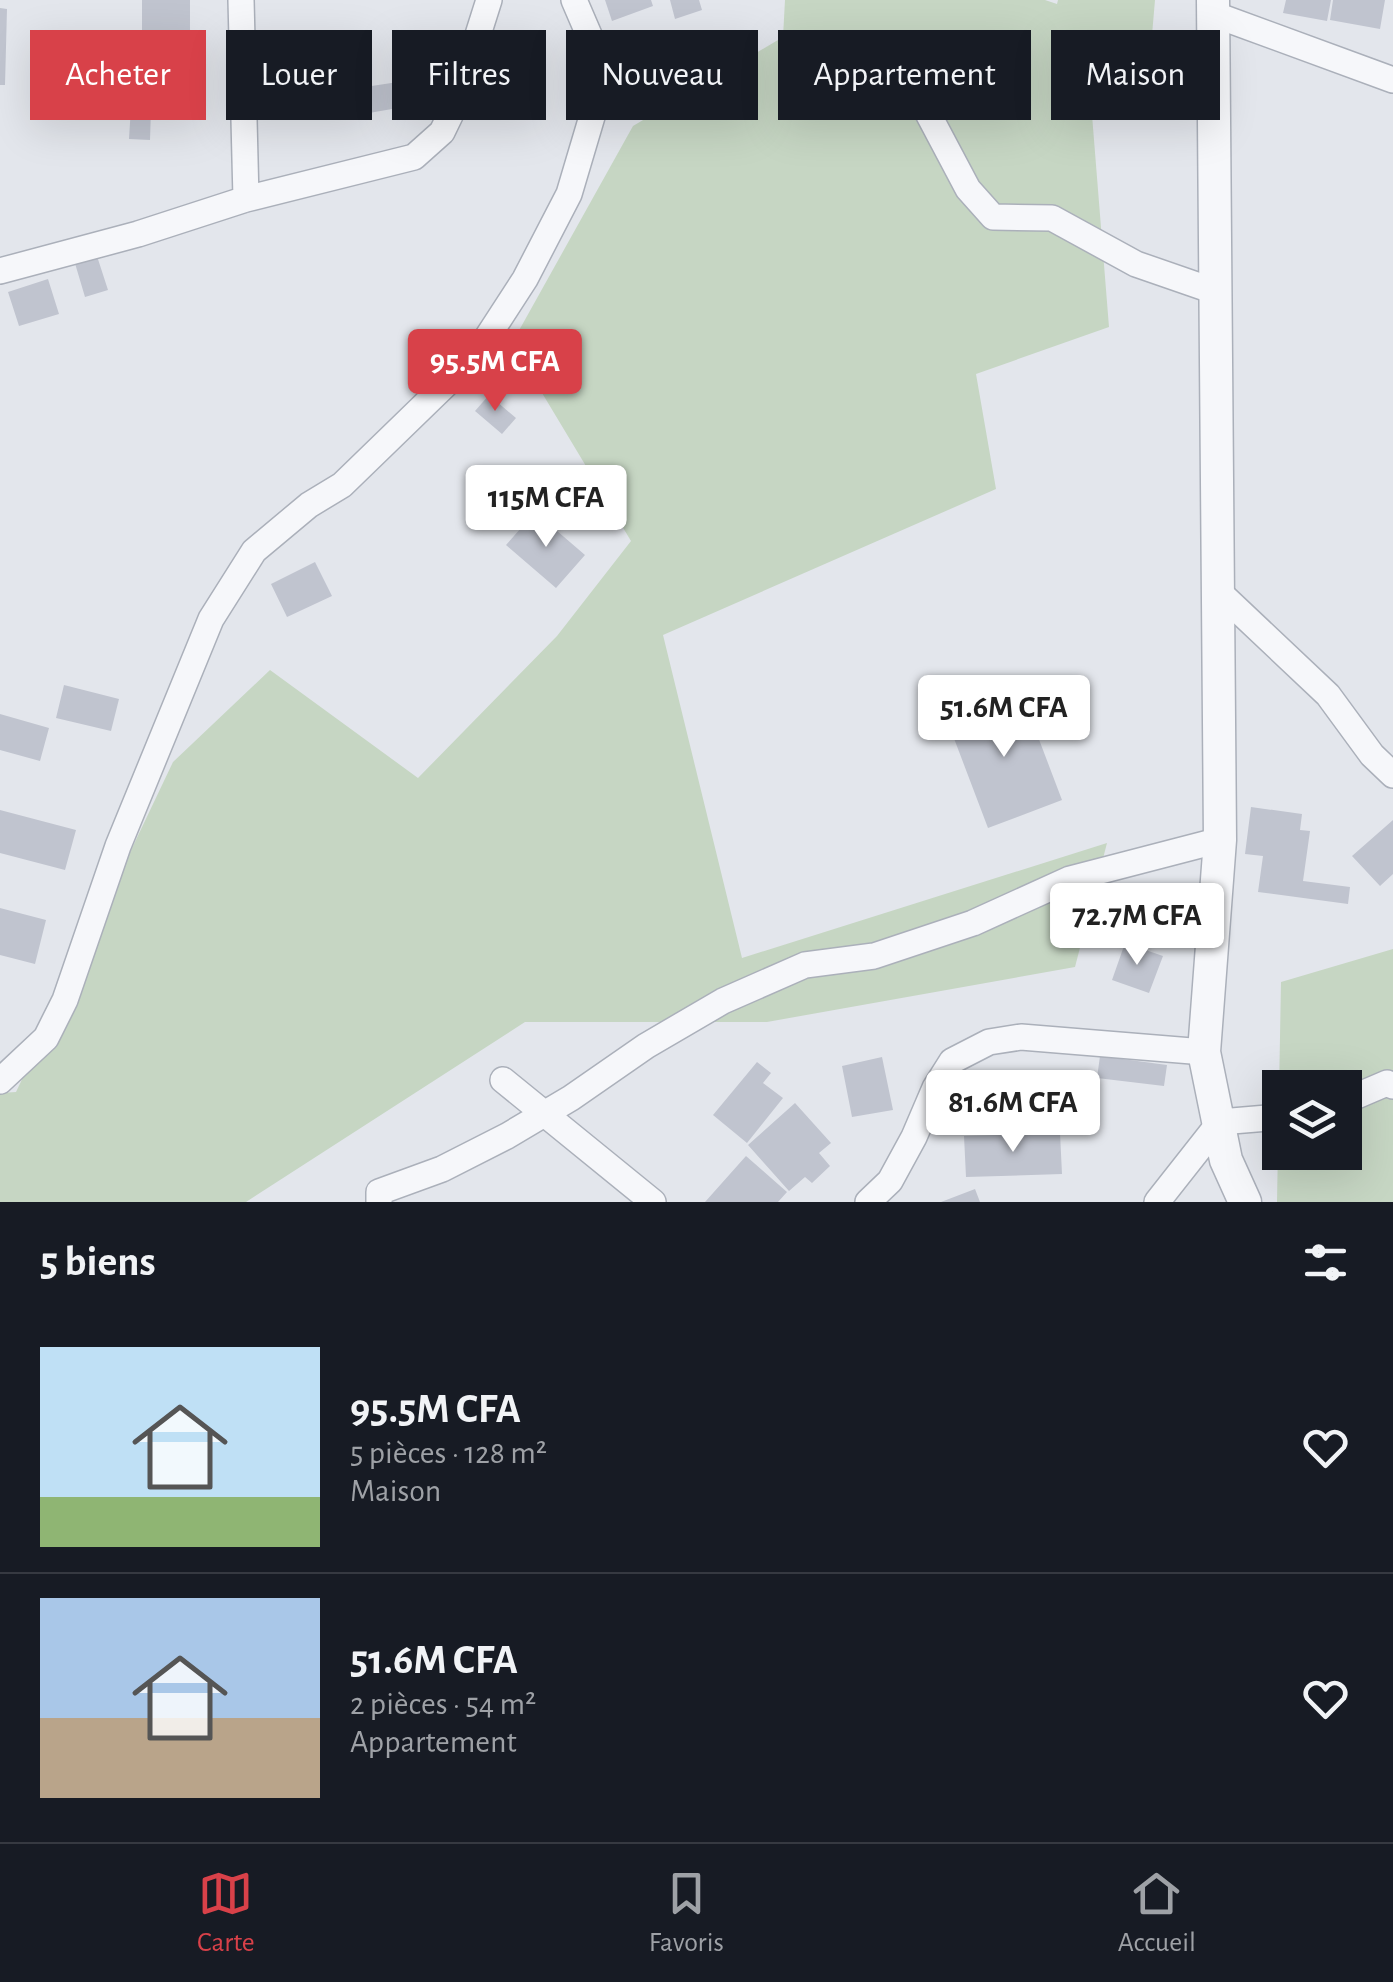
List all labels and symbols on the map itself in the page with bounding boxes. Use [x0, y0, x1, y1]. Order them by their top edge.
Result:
pin: 95.5M CFA [381, 329, 609, 414]
pin: 115M CFA [443, 465, 649, 550]
pin: 51.6M CFA [890, 675, 1118, 760]
pin: 72.7M CFA [1023, 883, 1251, 968]
pin: 81.6M CFA [899, 1070, 1127, 1155]

